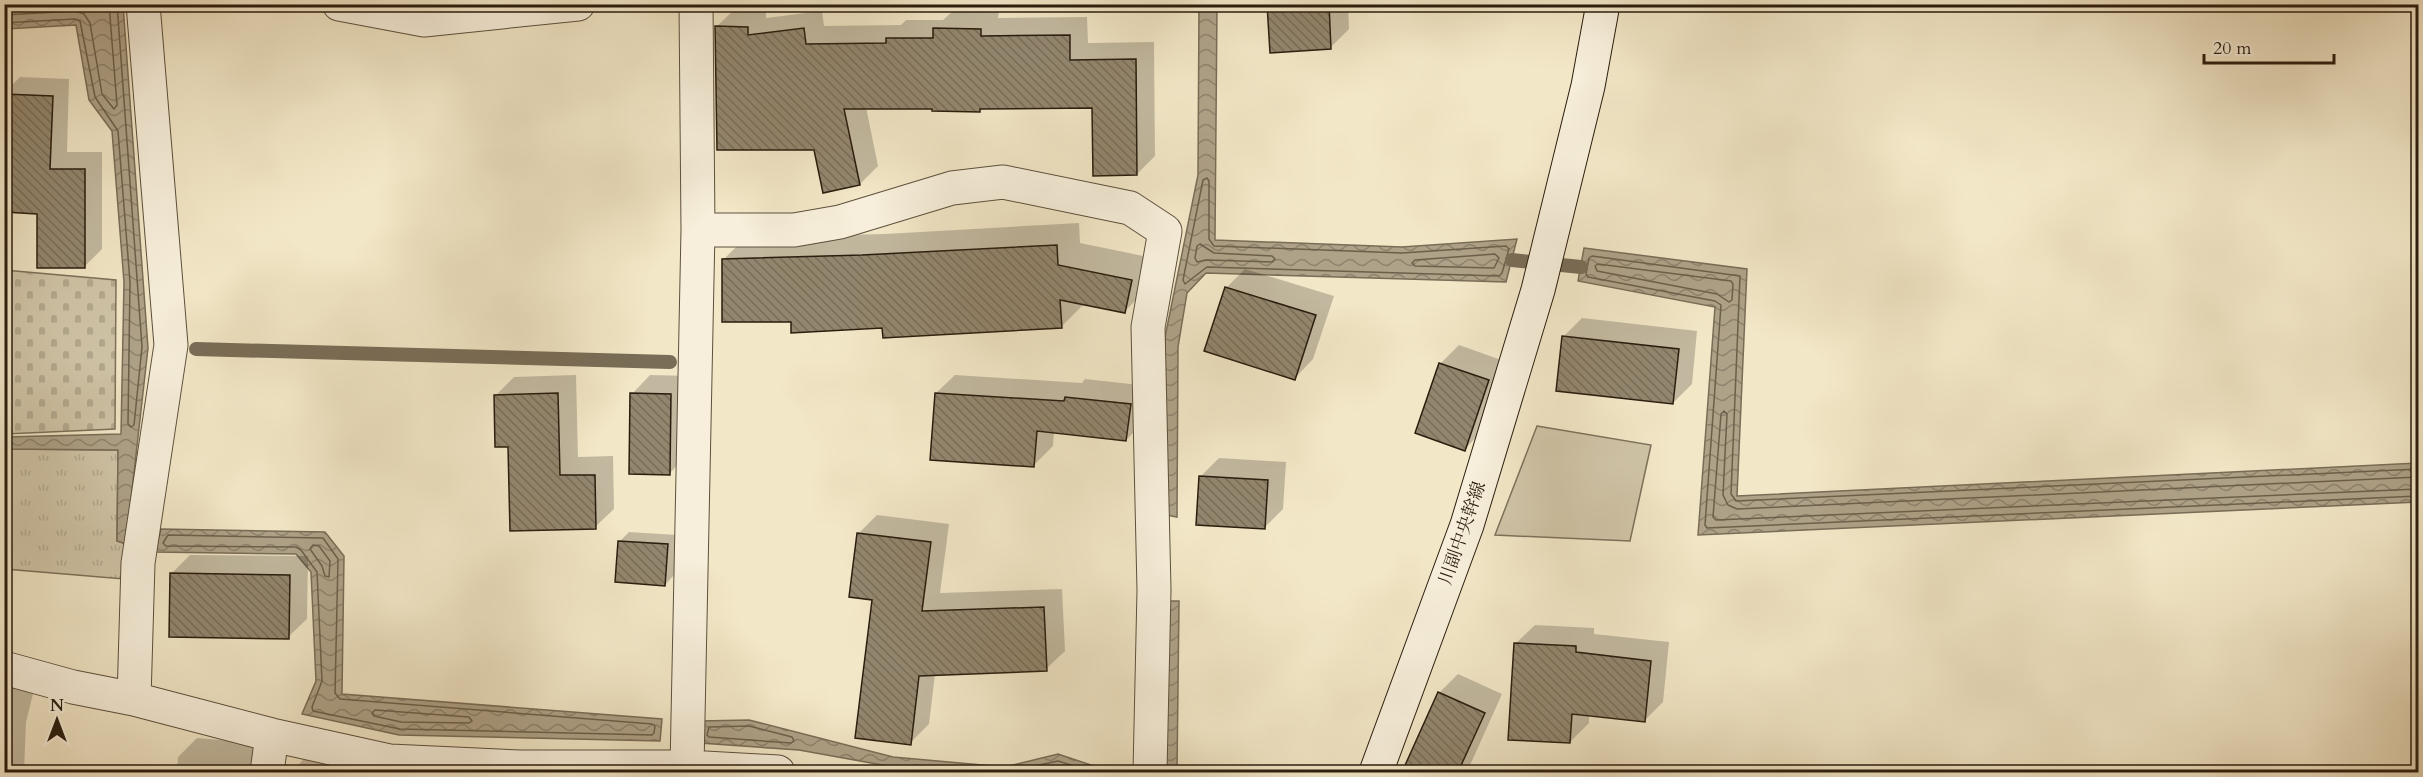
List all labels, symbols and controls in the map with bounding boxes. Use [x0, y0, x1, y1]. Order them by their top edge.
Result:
scale bar [2204, 27, 2334, 65]
text: 20 m [2213, 36, 2252, 61]
street label: 川副中央幹線 [1433, 478, 1492, 588]
north arrow [27, 690, 87, 750]
text: N [50, 695, 64, 717]

